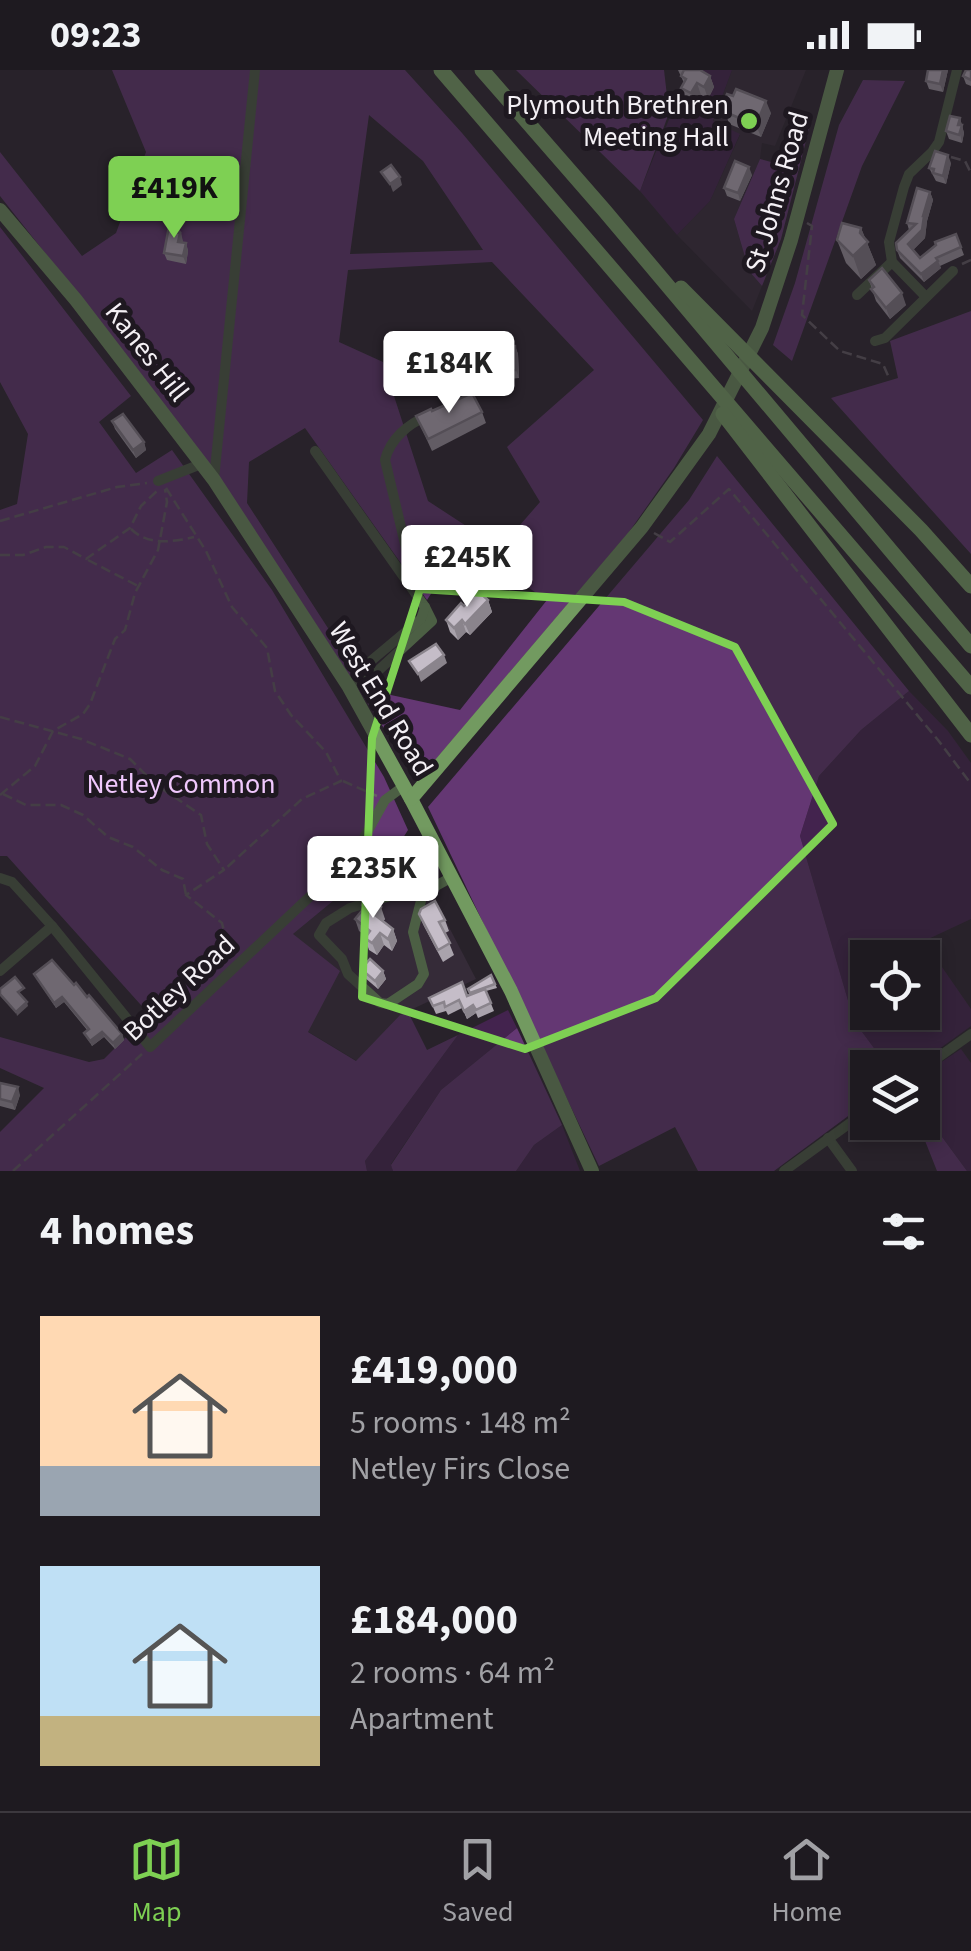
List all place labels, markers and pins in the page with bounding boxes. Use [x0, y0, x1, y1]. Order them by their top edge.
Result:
place label: Plymouth Brethren Meeting Hall [506, 85, 729, 157]
marker: Plymouth Brethren Meeting Hall [738, 110, 760, 132]
pin: £419K [104, 156, 244, 241]
pin: £184K [379, 331, 519, 416]
pin: £245K [397, 525, 537, 610]
pin: £235K [303, 836, 443, 921]

